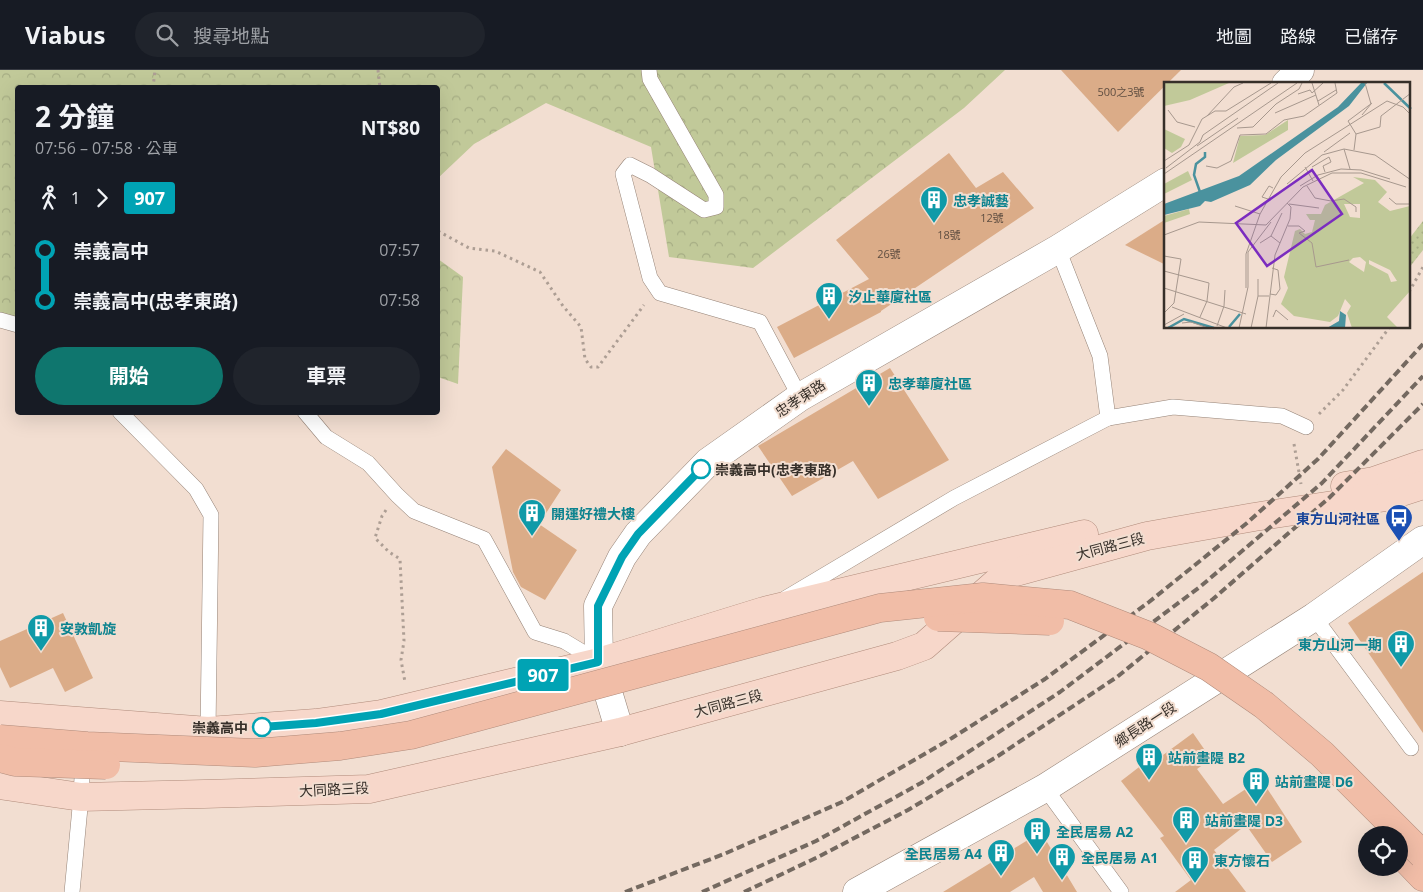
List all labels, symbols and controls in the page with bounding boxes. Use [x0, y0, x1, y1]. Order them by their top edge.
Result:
search box [135, 12, 485, 57]
text: Viabus [25, 18, 105, 51]
icon: search [153, 21, 181, 49]
text: 搜尋地點 [193, 23, 269, 49]
text: 地圖 [1216, 24, 1252, 48]
text: 路線 [1280, 24, 1316, 48]
text: 已儲存 [1344, 24, 1398, 48]
inset map [1164, 82, 1410, 329]
house number: 500之3號 [1097, 84, 1145, 99]
text: 2 分鐘 [35, 97, 114, 135]
text: NT$80 [361, 115, 420, 141]
text: 07:56 – 07:58 · 公車 [35, 137, 177, 159]
icon: walk [35, 184, 63, 212]
icon: forward [88, 184, 116, 212]
building icon: 忠孝誠藝 [919, 185, 949, 224]
text: 907 [134, 186, 165, 210]
text: 1 [71, 187, 80, 209]
place label: 忠孝誠藝 [953, 191, 1009, 210]
house number: 12號 [980, 210, 1004, 225]
house number: 18號 [937, 227, 961, 242]
text: 崇義高中 [73, 238, 149, 264]
text: 07:57 [379, 239, 420, 261]
house number: 26號 [877, 246, 901, 261]
building icon: 汐止華廈社區 [814, 281, 844, 320]
place label: 汐止華廈社區 [848, 287, 932, 306]
text: 崇義高中(忠孝東路) [73, 288, 238, 314]
text: 07:58 [379, 289, 420, 311]
button: 開始 [35, 347, 223, 405]
button: 車票 [233, 347, 420, 405]
building icon: 忠孝華廈社區 [854, 368, 884, 407]
place label: 忠孝華廈社區 [888, 374, 972, 393]
street label: 忠孝東路 [771, 375, 829, 421]
marker: 崇義高中(忠孝東路) [691, 459, 711, 479]
place label: 崇義高中(忠孝東路) [715, 460, 837, 479]
building icon: 開運好禮大樓 [517, 498, 547, 537]
bus stop icon: 東方山河社區 [1384, 503, 1414, 542]
place label: 開運好禮大樓 [551, 504, 635, 523]
place label: 東方山河社區 [1296, 509, 1380, 528]
street label: 大同路三段 [1074, 528, 1146, 564]
building icon: 安敦凱旋 [26, 613, 56, 652]
place label: 安敦凱旋 [60, 619, 116, 638]
building icon: 東方山河一期 [1386, 629, 1416, 668]
place label: 東方山河一期 [1298, 635, 1382, 654]
line badge: 907 [514, 659, 572, 691]
text: 907 [528, 663, 558, 687]
street label: 大同路三段 [692, 685, 764, 721]
street label: 鄉長路一段 [1110, 697, 1180, 751]
marker: 崇義高中 [252, 717, 272, 737]
place label: 崇義高中 [192, 718, 248, 737]
building icon: 站前畫隄 B2 [1134, 742, 1164, 781]
place label: 站前畫隄 B2 [1168, 748, 1245, 767]
building icon: 站前畫隄 D6 [1241, 766, 1271, 805]
place label: 站前畫隄 D6 [1275, 772, 1353, 791]
street label: 大同路三段 [299, 778, 369, 800]
building icon: 站前畫隄 D3 [1171, 805, 1201, 844]
place label: 站前畫隄 D3 [1205, 811, 1283, 830]
building icon: 全民居易 A2 [1022, 816, 1052, 855]
place label: 全民居易 A2 [1056, 822, 1133, 841]
map controls [1358, 826, 1408, 876]
button: locate [1358, 826, 1408, 876]
building icon: 全民居易 A4 [986, 838, 1016, 877]
building icon: 全民居易 A1 [1047, 842, 1077, 881]
place label: 全民居易 A4 [905, 844, 982, 863]
building icon: 東方懷石 [1180, 845, 1210, 884]
place label: 全民居易 A1 [1081, 848, 1158, 867]
place label: 東方懷石 [1214, 851, 1270, 870]

